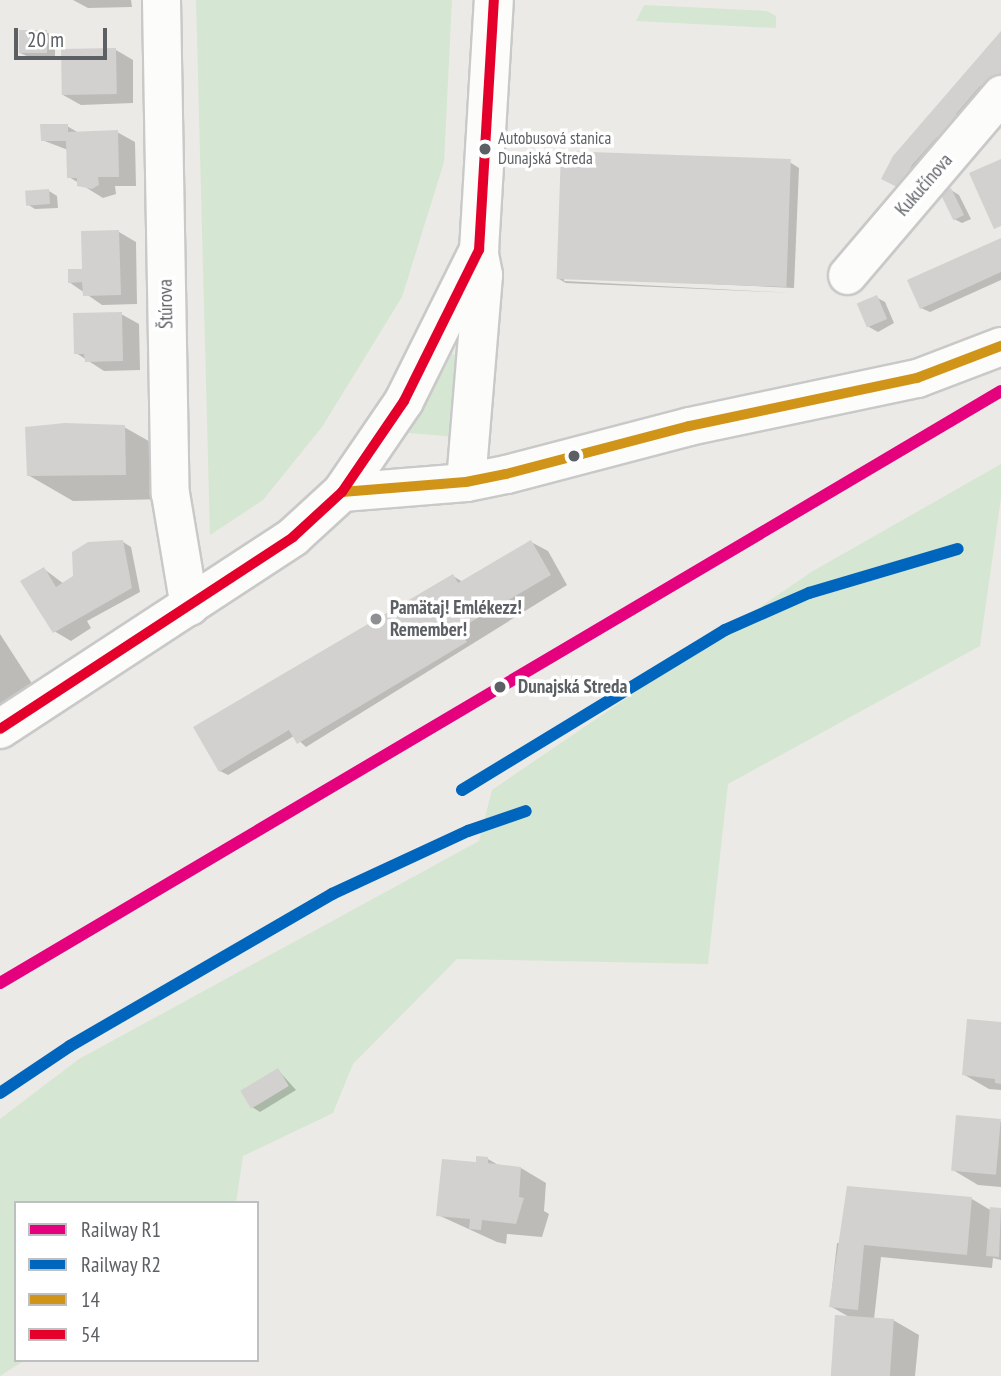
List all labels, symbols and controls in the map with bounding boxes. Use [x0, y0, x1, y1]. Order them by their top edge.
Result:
scale bar [18, 14, 110, 58]
text: 20 m [27, 26, 64, 53]
place label: Autobusová stanica Dunajská Streda [498, 129, 611, 169]
marker: Autobusová stanica Dunajská Streda [478, 142, 492, 156]
street label: Kukučínova [891, 149, 957, 221]
street label: Štúrova [154, 279, 178, 329]
unlabelled marker [567, 449, 581, 463]
place label: Pamätaj! Emlékezz! Remember! [390, 597, 522, 641]
marker: Pamätaj! Emlékezz! Remember! [368, 611, 384, 627]
marker: Dunajská Streda [488, 675, 512, 699]
place label: Dunajská Streda [518, 676, 627, 698]
legend [14, 1201, 259, 1362]
text: Railway R1 [81, 1216, 161, 1243]
text: Railway R2 [81, 1251, 161, 1278]
text: 14 [81, 1286, 100, 1313]
text: 54 [81, 1321, 100, 1348]

